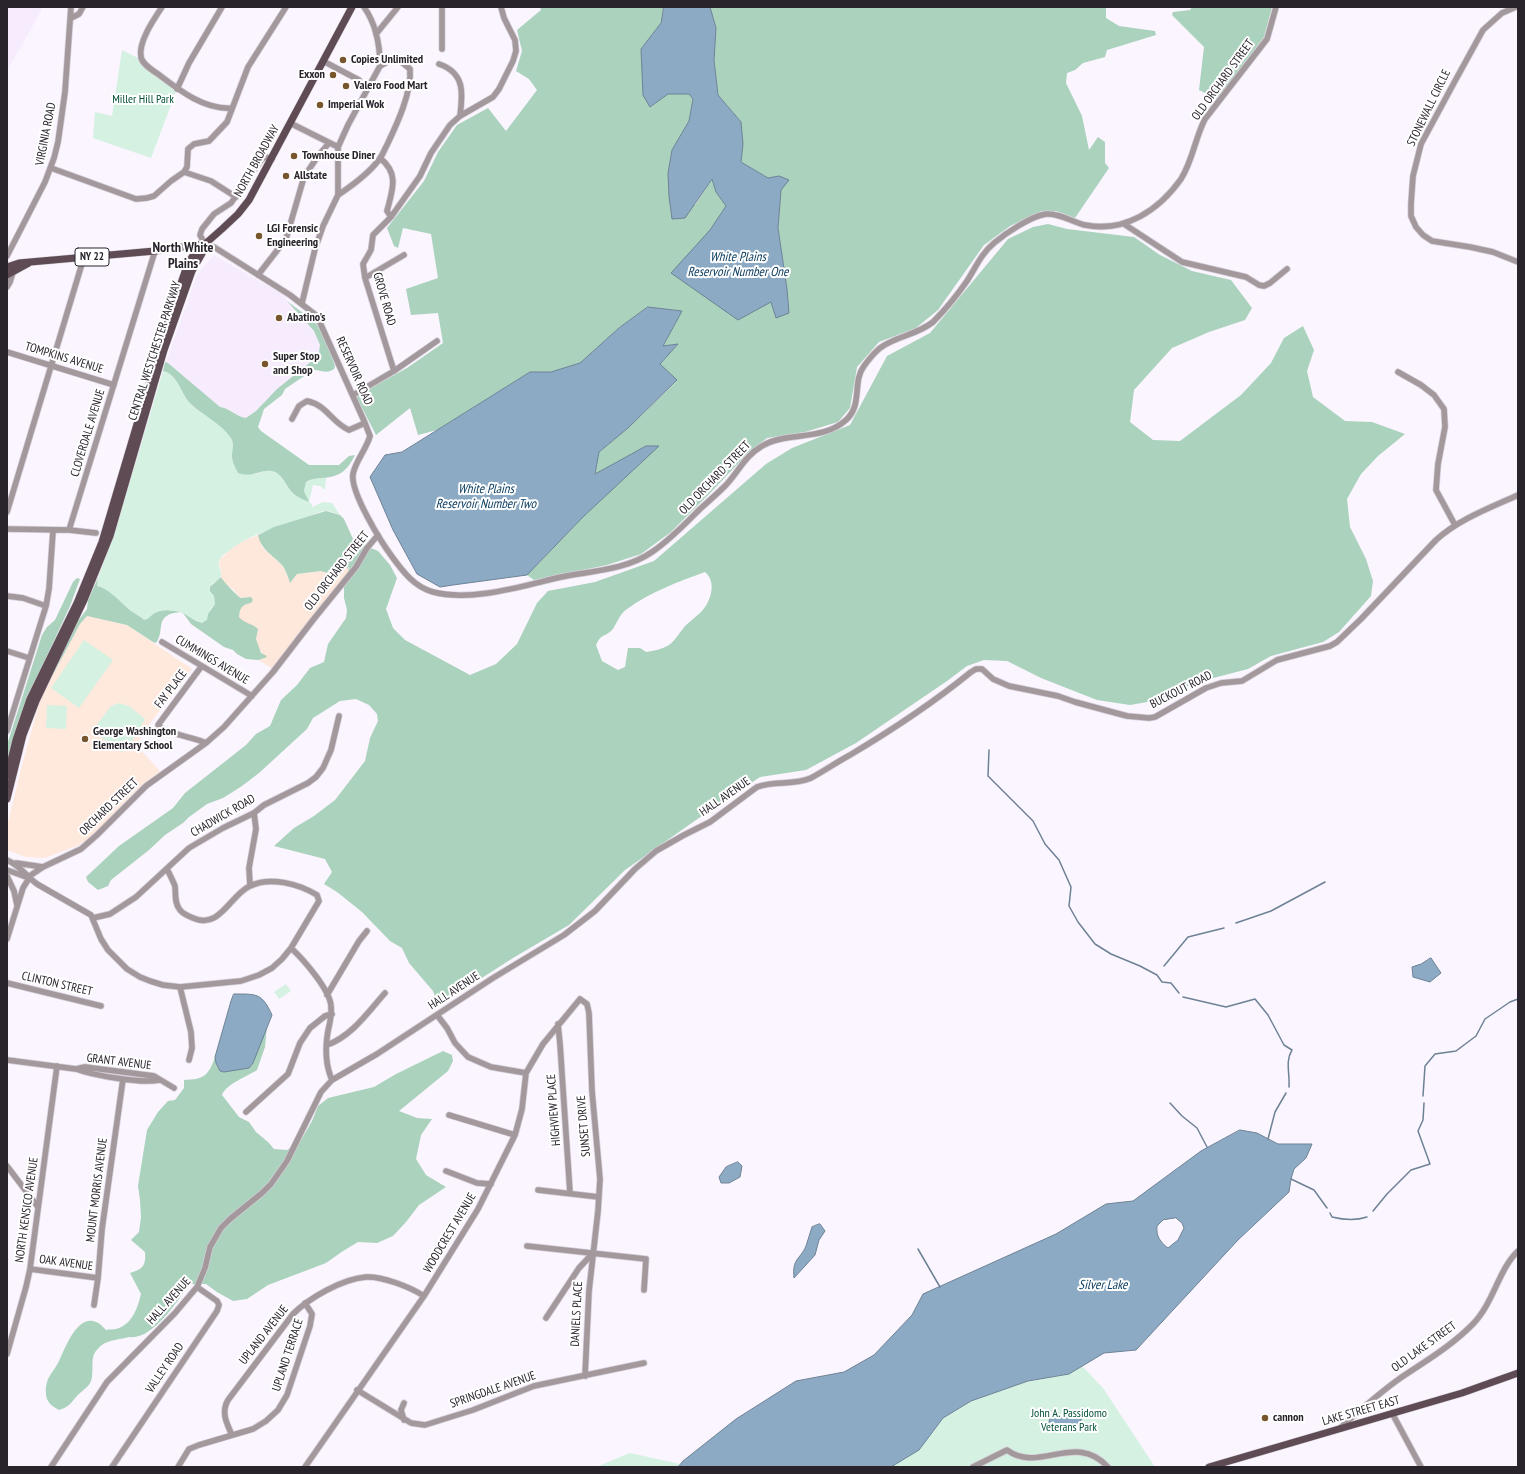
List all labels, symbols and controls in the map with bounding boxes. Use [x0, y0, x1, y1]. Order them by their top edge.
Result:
street label: OLD ORCHARD STREET [1189, 37, 1257, 123]
place label: Copies Unlimited [351, 53, 423, 67]
marker: Copies Unlimited [338, 55, 348, 65]
street label: STONEWALL CIRCLE [1404, 67, 1454, 149]
place label: Exxon [299, 68, 325, 82]
marker: Exxon [328, 70, 338, 80]
place label: Valero Food Mart [354, 79, 428, 93]
marker: Valero Food Mart [341, 81, 351, 91]
park label: Miller Hill Park [112, 93, 174, 107]
place label: Imperial Wok [328, 98, 384, 112]
marker: Imperial Wok [315, 100, 325, 110]
street label: VIRGINIA ROAD [33, 101, 59, 167]
street label: NORTH BROADWAY [231, 123, 283, 199]
place label: Townhouse Diner [302, 149, 375, 163]
marker: Townhouse Diner [289, 151, 299, 161]
place label: Allstate [294, 169, 327, 183]
marker: Allstate [281, 171, 291, 181]
place label: LGI Forensic Engineering [267, 222, 318, 250]
marker: LGI Forensic Engineering [254, 231, 264, 241]
district label: North White Plains [152, 240, 214, 272]
road number: NY 22 [75, 248, 109, 266]
water label: White Plains Reservoir Number One [688, 249, 788, 280]
street label: GROVE ROAD [370, 271, 398, 327]
street label: CENTRAL WESTCHESTER PARKWAY [126, 280, 184, 422]
place label: Abatino's [287, 311, 325, 325]
marker: Abatino's [274, 313, 284, 323]
street label: RESERVOIR ROAD [333, 335, 375, 407]
street label: TOMPKINS AVENUE [23, 339, 105, 377]
place label: Super Stop and Shop [273, 350, 320, 378]
marker: Super Stop and Shop [260, 359, 270, 369]
street label: CLOVERDALE AVENUE [68, 388, 108, 478]
street label: OLD ORCHARD STREET [676, 438, 754, 518]
water label: White Plains Reservoir Number Two [436, 481, 536, 512]
street label: OLD ORCHARD STREET [302, 529, 372, 613]
street label: CUMMINGS AVENUE [172, 632, 252, 688]
street label: FAY PLACE [152, 667, 190, 711]
street label: BUCKOUT ROAD [1148, 668, 1214, 712]
place label: George Washington Elementary School [93, 725, 176, 753]
marker: George Washington Elementary School [80, 734, 90, 744]
street label: HALL AVENUE [697, 774, 753, 820]
street label: ORCHARD STREET [77, 775, 141, 839]
street label: CHADWICK ROAD [188, 792, 258, 840]
street label: CLINTON STREET [20, 969, 94, 999]
street label: HALL AVENUE [426, 969, 482, 1013]
street label: GRANT AVENUE [86, 1051, 152, 1073]
street label: HIGHVIEW PLACE [544, 1073, 564, 1147]
street label: SUNSET DRIVE [574, 1095, 594, 1157]
street label: MOUNT MORRIS AVENUE [83, 1137, 111, 1243]
street label: NORTH KENSICO AVENUE [12, 1156, 42, 1264]
street label: WOODCREST AVENUE [421, 1190, 479, 1276]
street label: OAK AVENUE [38, 1252, 94, 1274]
street label: HALL AVENUE [144, 1274, 194, 1328]
water label: Silver Lake [1079, 1277, 1127, 1293]
street label: DANIELS PLACE [568, 1281, 586, 1347]
street label: UPLAND AVENUE [236, 1302, 292, 1368]
street label: UPLAND TERRACE [269, 1317, 307, 1393]
street label: OLD LAKE STREET [1389, 1319, 1459, 1375]
street label: VALLEY ROAD [143, 1340, 187, 1396]
street label: SPRINGDALE AVENUE [448, 1369, 538, 1411]
street label: LAKE STREET EAST [1321, 1393, 1401, 1429]
park label: John A. Passidomo Veterans Park [1031, 1407, 1107, 1435]
place label: cannon [1273, 1411, 1304, 1425]
marker: cannon [1260, 1413, 1270, 1423]

